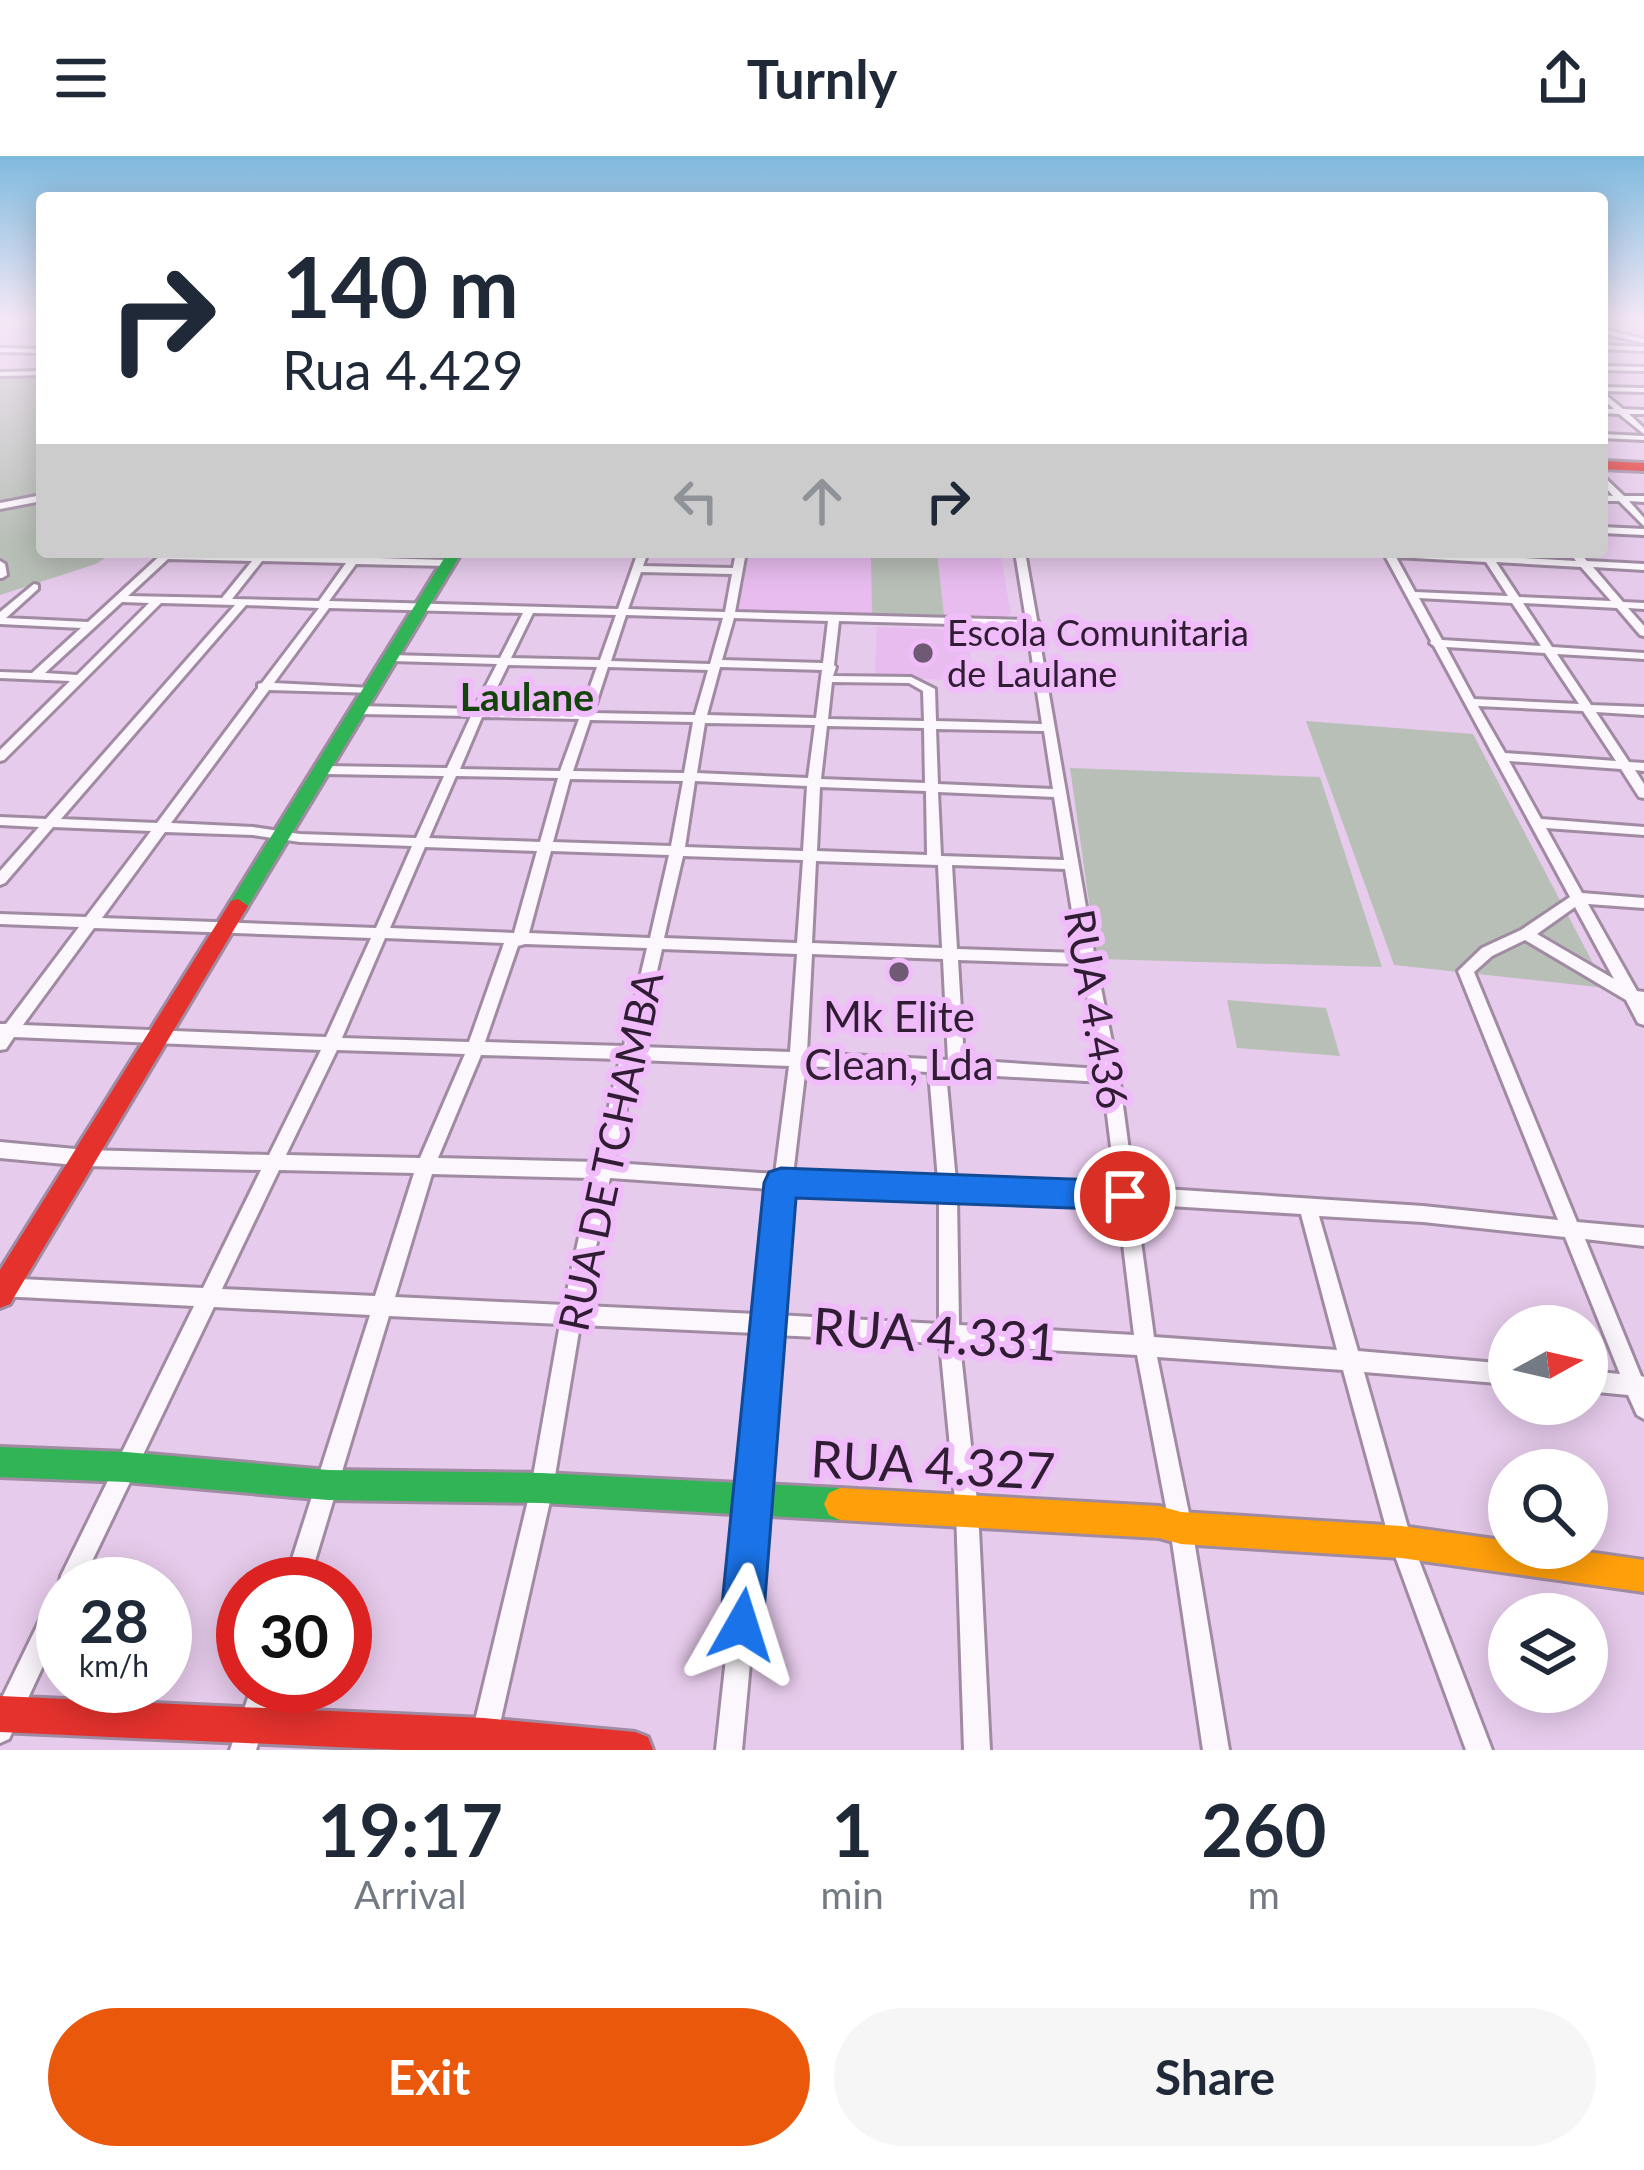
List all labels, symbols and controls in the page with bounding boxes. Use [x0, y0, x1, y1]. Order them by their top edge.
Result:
icon: menu [48, 45, 114, 111]
icon: share [1530, 45, 1596, 111]
text: Turnly [747, 46, 897, 111]
text: 140 m [282, 235, 519, 336]
icon: right [84, 240, 240, 396]
text: Rua 4.429 [282, 337, 524, 402]
icon: left [663, 468, 729, 534]
icon: ahead [789, 468, 855, 534]
icon: right [915, 468, 981, 534]
place label: Escola Comunitaria de Laulane [947, 610, 1249, 695]
marker: Escola Comunitaria de Laulane [910, 640, 936, 666]
district label: Laulane [460, 673, 594, 719]
street label: RUA 4.436 [1055, 905, 1139, 1113]
marker: Mk Elite Clean, Lda [886, 959, 912, 985]
street label: RUA DE TCHAMBA [547, 966, 673, 1335]
place label: Mk Elite Clean, Lda [804, 991, 994, 1089]
pin [1074, 1145, 1176, 1247]
icon: arrive [1092, 1163, 1158, 1229]
street label: RUA 4.331 [811, 1294, 1059, 1372]
north arrow [1488, 1305, 1608, 1425]
map controls [1488, 1305, 1608, 1713]
street label: RUA 4.327 [809, 1427, 1057, 1501]
button: search [1488, 1449, 1608, 1569]
speed limit sign: 30 [216, 1557, 372, 1713]
position arrow [679, 1562, 805, 1688]
text: 28 [79, 1584, 149, 1656]
button: layers [1488, 1593, 1608, 1713]
text: km/h [79, 1647, 149, 1683]
text: 19:17 [317, 1786, 503, 1872]
text: 1 [831, 1786, 873, 1872]
text: 260 [1201, 1786, 1326, 1872]
text: Arrival [354, 1871, 466, 1917]
text: min [821, 1871, 884, 1917]
text: m [1248, 1871, 1280, 1917]
button: Exit [48, 2008, 810, 2146]
button: Share [834, 2008, 1596, 2146]

